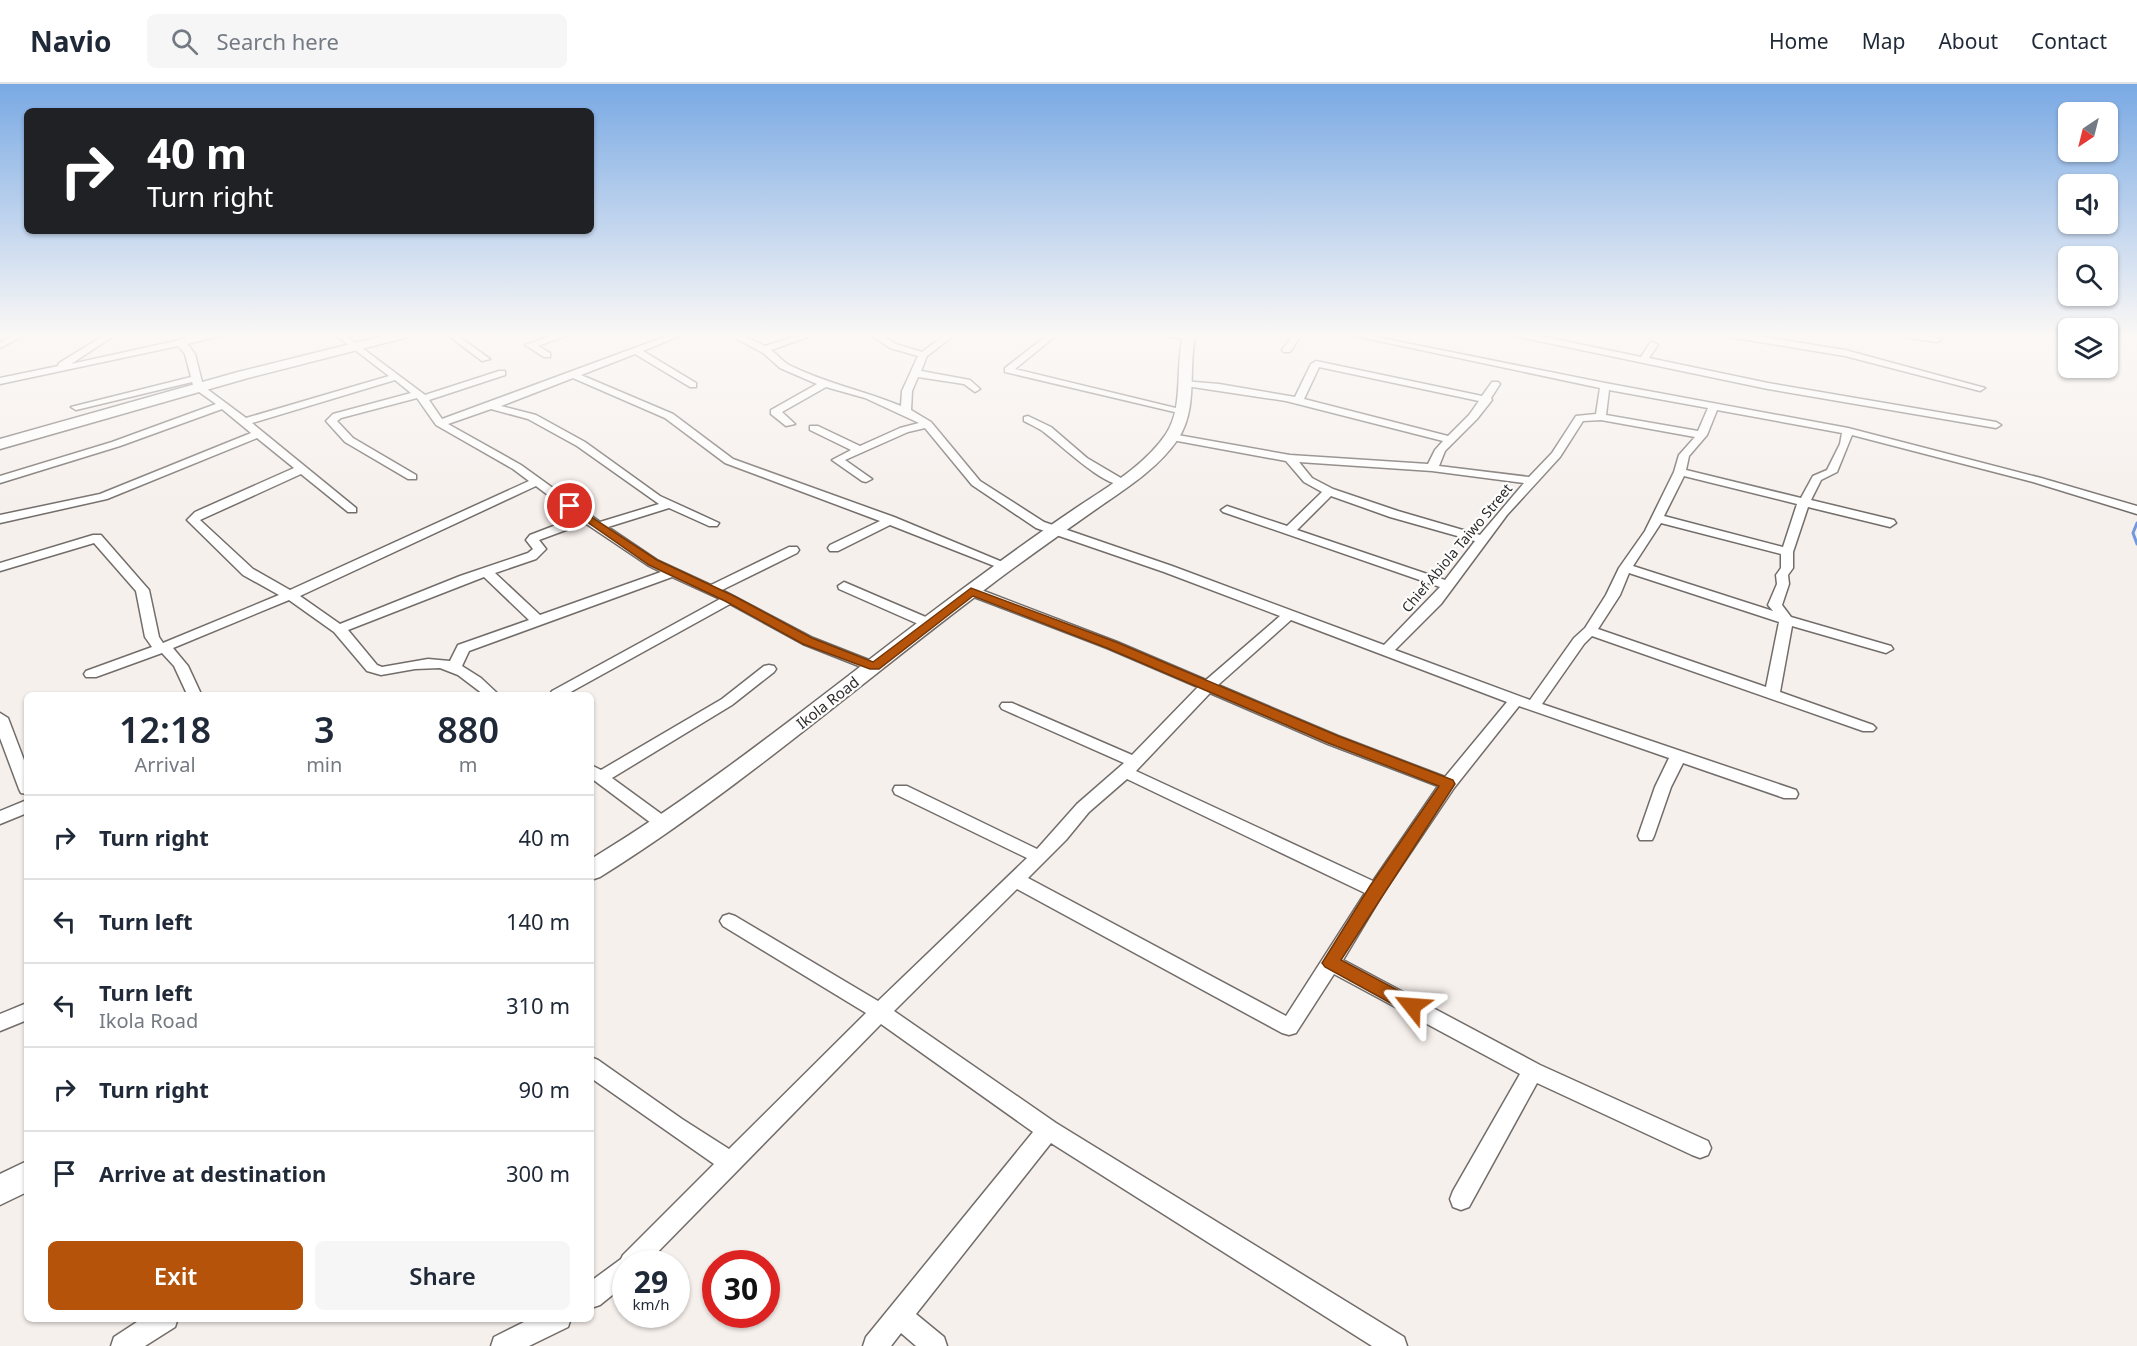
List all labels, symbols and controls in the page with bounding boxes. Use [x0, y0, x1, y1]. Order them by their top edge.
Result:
search box [147, 14, 567, 68]
text: Navio [30, 22, 111, 60]
icon: search [168, 25, 201, 58]
text: Search here [216, 26, 339, 56]
text: Home [1769, 27, 1829, 55]
text: Map [1862, 27, 1905, 55]
text: About [1938, 27, 1998, 55]
text: Contact [2031, 27, 2107, 55]
north arrow [2058, 102, 2118, 162]
map controls [2058, 102, 2118, 378]
text: 40 m [147, 124, 247, 181]
icon: right [48, 132, 126, 210]
button: sound [2058, 174, 2118, 234]
text: Turn right [147, 178, 273, 215]
button: search [2058, 246, 2118, 306]
button: layers [2058, 318, 2118, 378]
street label: Chief Abiola Taiwo Street [1397, 479, 1516, 616]
pin [544, 480, 595, 531]
icon: arrive [553, 489, 586, 522]
street label: Ikola Road [792, 671, 863, 733]
text: 12:18 [119, 705, 211, 754]
text: 3 [314, 705, 335, 754]
text: 880 [437, 705, 499, 754]
text: Arrival [135, 751, 196, 778]
text: min [306, 751, 342, 778]
text: m [459, 751, 478, 778]
icon: right [48, 821, 81, 854]
text: Turn right [99, 822, 209, 852]
text: 40 m [519, 822, 570, 852]
icon: left [48, 905, 81, 938]
text: Turn left [99, 906, 193, 936]
text: 140 m [506, 906, 570, 936]
position arrow [1380, 974, 1444, 1038]
text: Turn left [99, 977, 193, 1007]
icon: left [48, 989, 81, 1022]
text: 310 m [506, 990, 570, 1020]
text: Ikola Road [99, 1007, 198, 1034]
icon: right [48, 1073, 81, 1106]
text: Turn right [99, 1074, 209, 1104]
text: 90 m [519, 1074, 570, 1104]
icon: arrive [48, 1157, 81, 1190]
text: Arrive at destination [99, 1158, 326, 1188]
text: 300 m [506, 1158, 570, 1188]
button: Exit [48, 1241, 303, 1310]
button: Share [315, 1241, 570, 1310]
speed limit sign: 30 [702, 1250, 780, 1328]
text: 29 [634, 1261, 668, 1302]
text: km/h [633, 1294, 669, 1314]

